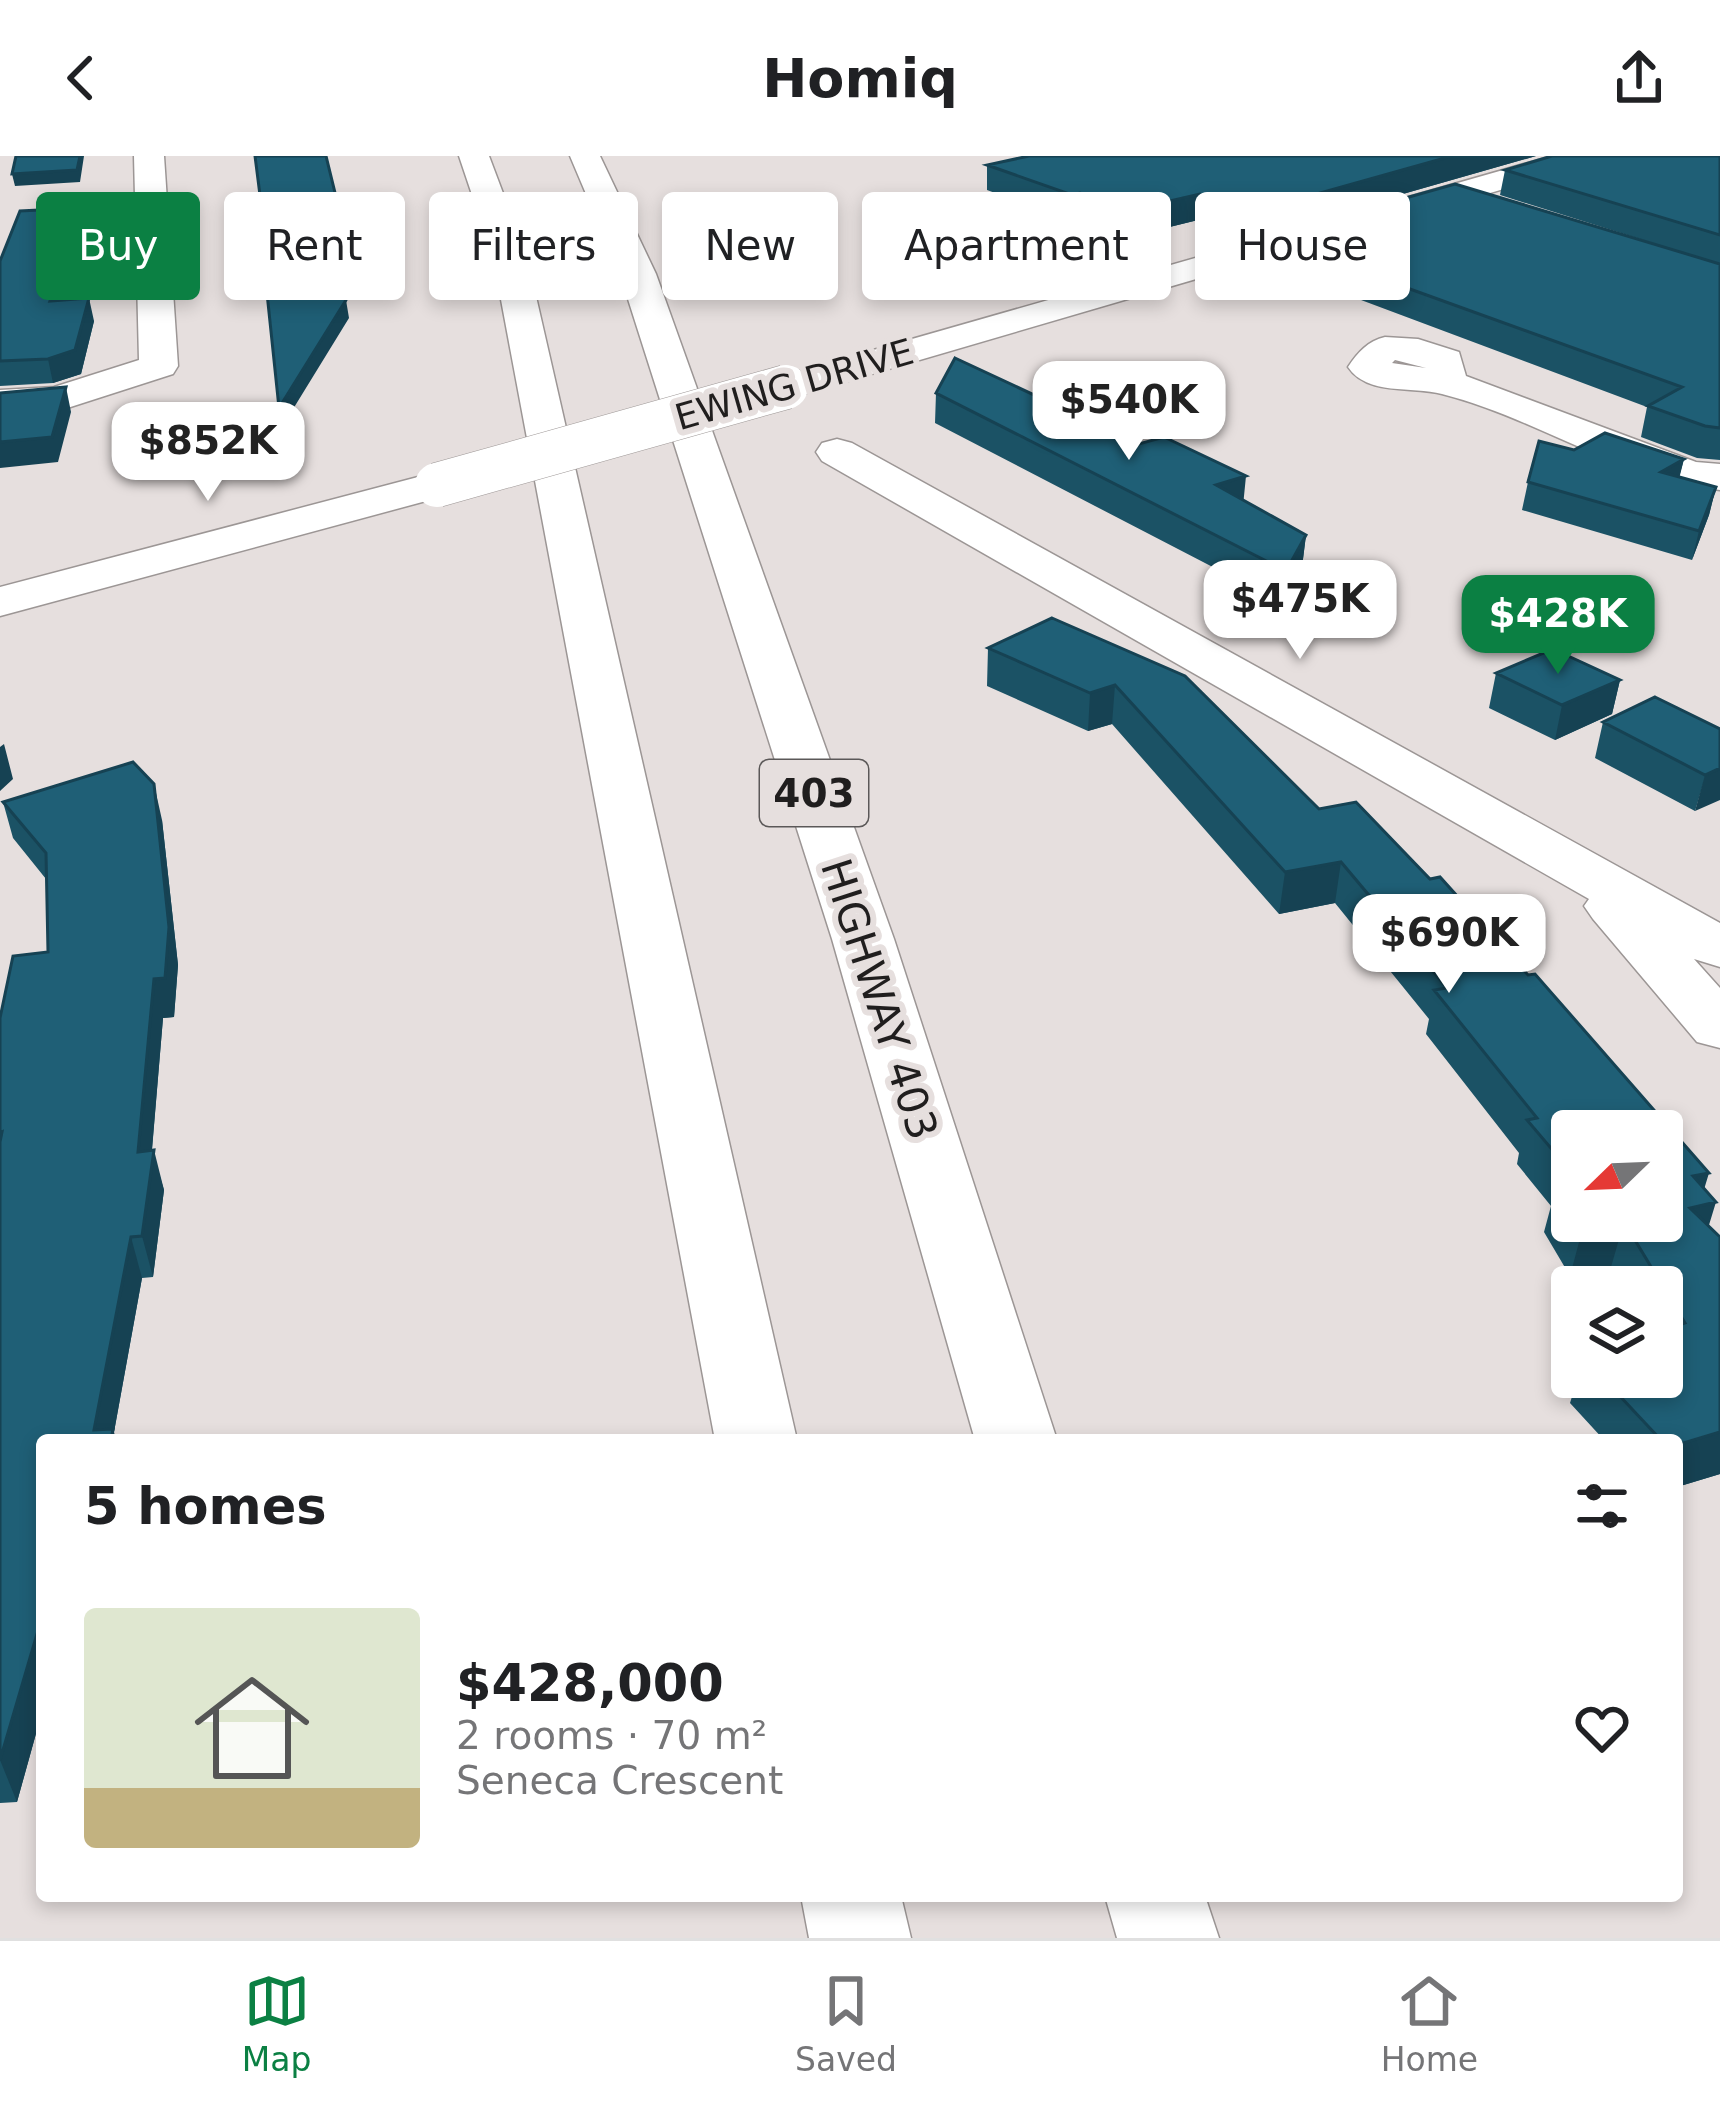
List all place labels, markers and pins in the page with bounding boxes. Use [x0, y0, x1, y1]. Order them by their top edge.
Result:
pin: $540K [1045, 361, 1213, 463]
pin: $852K [124, 402, 292, 504]
pin: $475K [1216, 560, 1384, 662]
pin: $428K [1474, 575, 1642, 677]
pin: $690K [1365, 894, 1533, 996]

